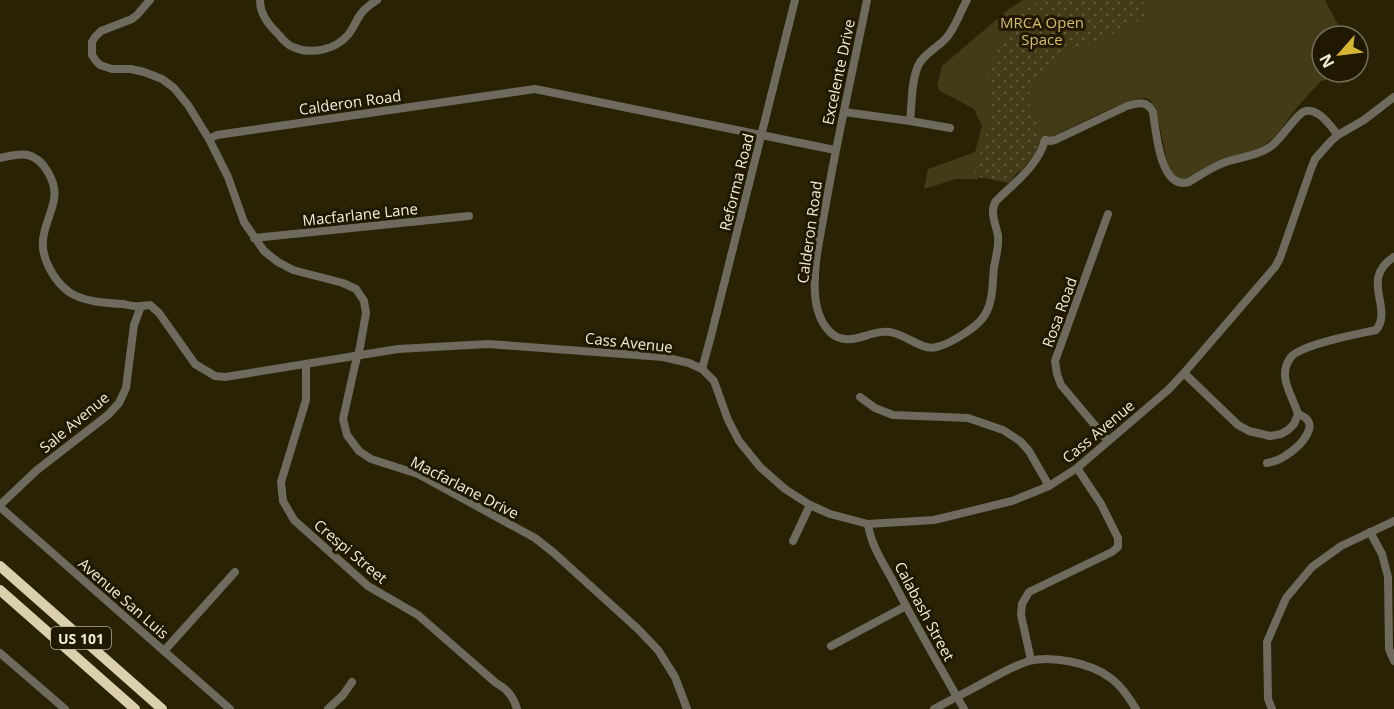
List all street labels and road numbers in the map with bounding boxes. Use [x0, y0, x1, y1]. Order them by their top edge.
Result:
street label: Excelente Drive [817, 17, 859, 127]
street label: Calderon Road [298, 85, 402, 119]
street label: Reforma Road [714, 131, 758, 233]
street label: Calderon Road [792, 180, 826, 284]
street label: Macfarlane Lane [301, 198, 419, 230]
street label: Rosa Road [1037, 274, 1081, 350]
street label: Cass Avenue [584, 327, 674, 357]
street label: Sale Avenue [35, 387, 113, 457]
street label: Cass Avenue [1058, 395, 1138, 467]
street label: Macfarlane Drive [407, 451, 523, 523]
street label: Crespi Street [310, 514, 392, 588]
street label: Avenue San Luis [75, 553, 173, 643]
street label: Calabash Street [890, 558, 960, 664]
road number: US 101 [51, 627, 111, 649]

